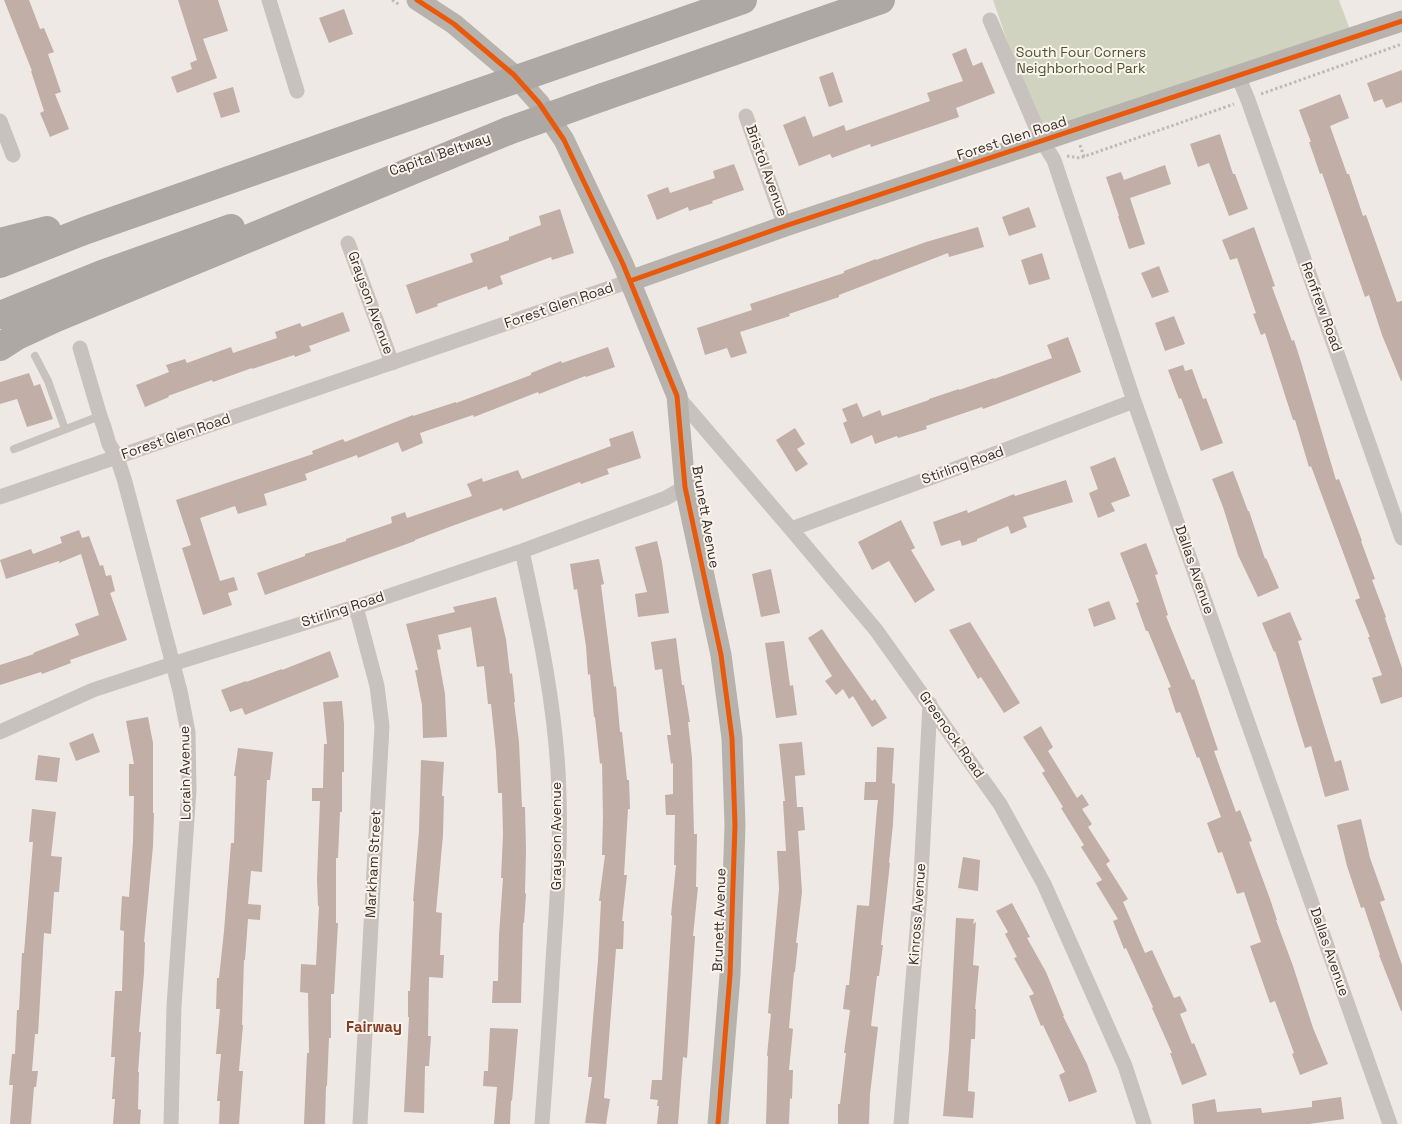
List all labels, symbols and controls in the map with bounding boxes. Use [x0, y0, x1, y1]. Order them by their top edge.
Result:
park label: South Four Corners Neighborhood Park [1016, 45, 1146, 78]
street label: Forest Glen Road [955, 113, 1069, 165]
street label: Bristol Avenue [742, 123, 790, 219]
street label: Capital Beltway [387, 130, 493, 180]
street label: Grayson Avenue [344, 249, 396, 357]
street label: Renfrew Road [1297, 260, 1345, 354]
street label: Forest Glen Road [502, 279, 616, 333]
street label: Forest Glen Road [119, 410, 233, 464]
street label: Stirling Road [920, 443, 1006, 489]
street label: Brunett Avenue [688, 464, 722, 570]
street label: Dallas Avenue [1171, 523, 1217, 617]
street label: Stirling Road [299, 589, 387, 631]
street label: Greenock Road [915, 688, 987, 782]
street label: Lorain Avenue [177, 726, 195, 820]
street label: Grayson Avenue [549, 782, 565, 890]
street label: Markham Street [363, 810, 385, 918]
street label: Kinross Avenue [906, 863, 930, 965]
street label: Brunett Avenue [710, 868, 730, 972]
street label: Dallas Avenue [1306, 905, 1352, 999]
district label: Fairway [346, 1019, 402, 1037]

